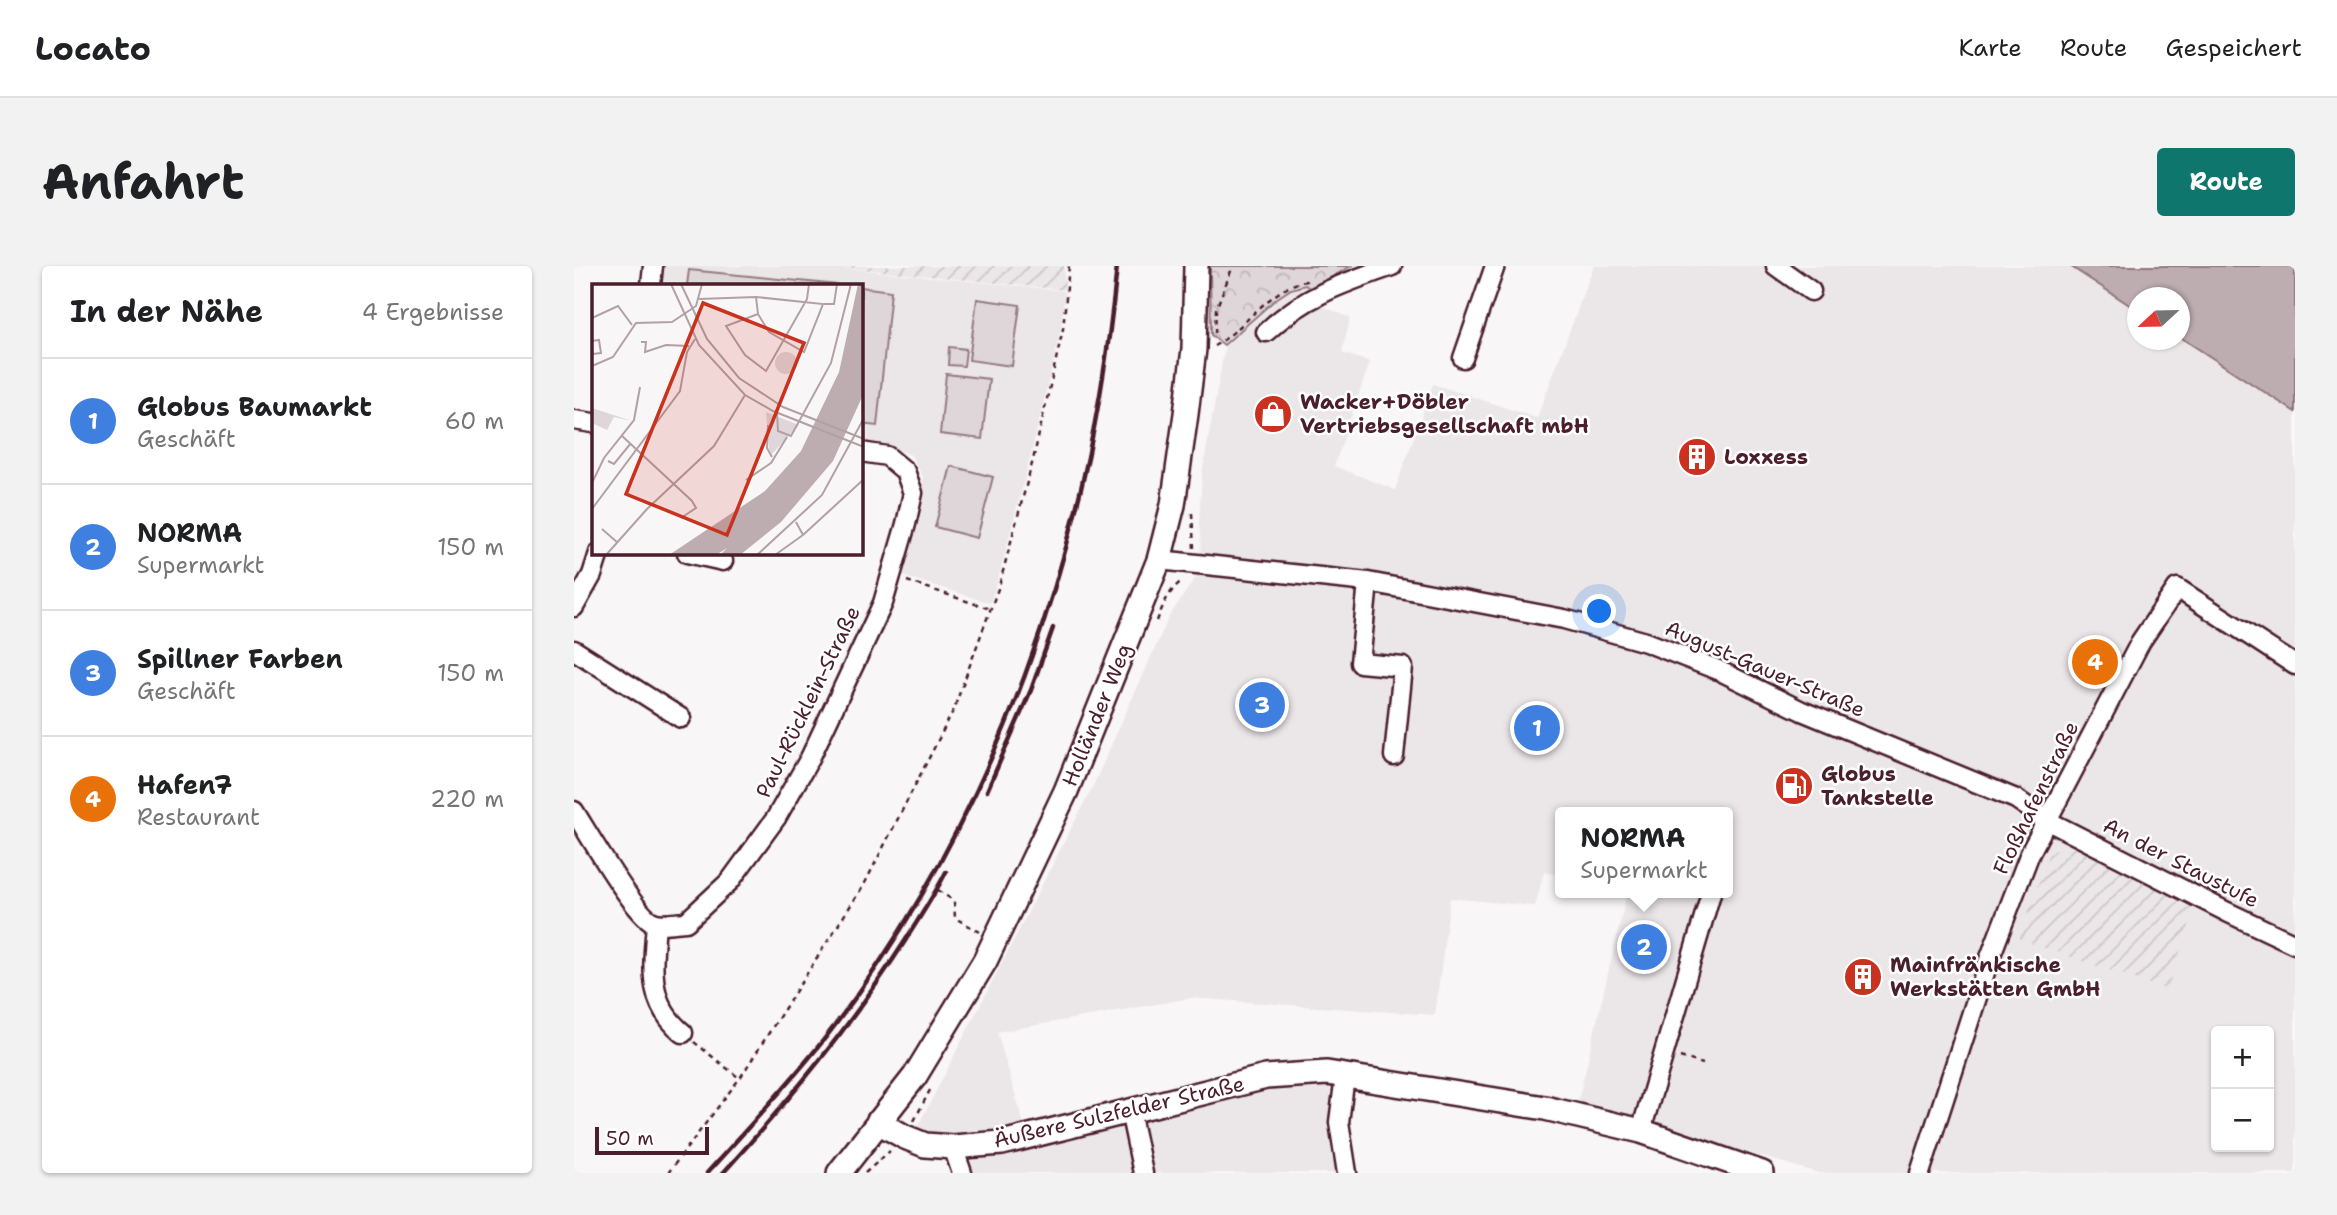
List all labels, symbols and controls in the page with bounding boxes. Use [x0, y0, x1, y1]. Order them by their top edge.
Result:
text: Locato [35, 26, 151, 71]
text: Karte [1958, 32, 2022, 64]
text: Route [2060, 32, 2127, 64]
text: Gespeichert [2165, 32, 2302, 64]
button: Route [2157, 148, 2295, 216]
text: Anfahrt [42, 149, 244, 215]
inset map [592, 284, 863, 555]
north arrow [2127, 287, 2190, 350]
text: In der Nähe [70, 291, 263, 332]
text: 4 Ergebnisse [362, 297, 504, 327]
place label: Wacker+Döbler Vertriebsgesellschaft mbH [1300, 388, 1589, 440]
text: Globus Baumarkt [137, 389, 372, 424]
shop icon: Wacker+Döbler Vertriebsgesellschaft mbH [1252, 393, 1294, 435]
text: 1 [88, 406, 98, 436]
text: 60 m [445, 406, 504, 436]
text: Geschäft [137, 424, 236, 454]
building icon: Loxxess [1676, 436, 1718, 478]
place label: Loxxess [1724, 443, 1808, 471]
text: NORMA [137, 515, 242, 550]
text: 2 [85, 532, 101, 562]
text: 150 m [437, 532, 504, 562]
text: Supermarkt [137, 550, 265, 580]
your location [1582, 594, 1616, 628]
street label: Paul-Rücklein-Straße [749, 601, 867, 803]
street label: August-Gauer-Straße [1661, 614, 1869, 724]
pin: 4 [2072, 636, 2118, 688]
street label: Holländer Weg [1056, 639, 1138, 791]
text: Spillner Farben [137, 641, 343, 676]
text: 3 [85, 658, 101, 688]
text: 150 m [437, 658, 504, 688]
text: Geschäft [137, 676, 236, 706]
pin: 3 [1239, 679, 1285, 731]
pin: 1 [1514, 702, 1560, 754]
street label: Floßhafenstraße [1987, 717, 2085, 879]
place label: Globus Tankstelle [1821, 760, 1934, 812]
fuel station icon: Globus Tankstelle [1773, 765, 1815, 807]
text: Hafen7 [137, 767, 232, 802]
text: 4 [85, 784, 101, 814]
text: 220 m [430, 784, 504, 814]
text: Restaurant [137, 802, 260, 832]
popup [1555, 807, 1733, 898]
street label: An der Staustufe [2098, 812, 2264, 914]
text: NORMA [1580, 820, 1685, 855]
text: Supermarkt [1580, 855, 1708, 885]
pin: 2 [1621, 921, 1667, 973]
place label: Mainfränkische Werkstätten GmbH [1890, 951, 2100, 1003]
building icon: Mainfränkische Werkstätten GmbH [1842, 956, 1884, 998]
map controls [2211, 1026, 2274, 1152]
button: + [2211, 1026, 2274, 1089]
street label: Äußere Sulzfelder Straße [991, 1069, 1247, 1155]
button: − [2211, 1089, 2274, 1152]
scale bar [595, 1124, 709, 1156]
text: 50 m [606, 1126, 654, 1151]

